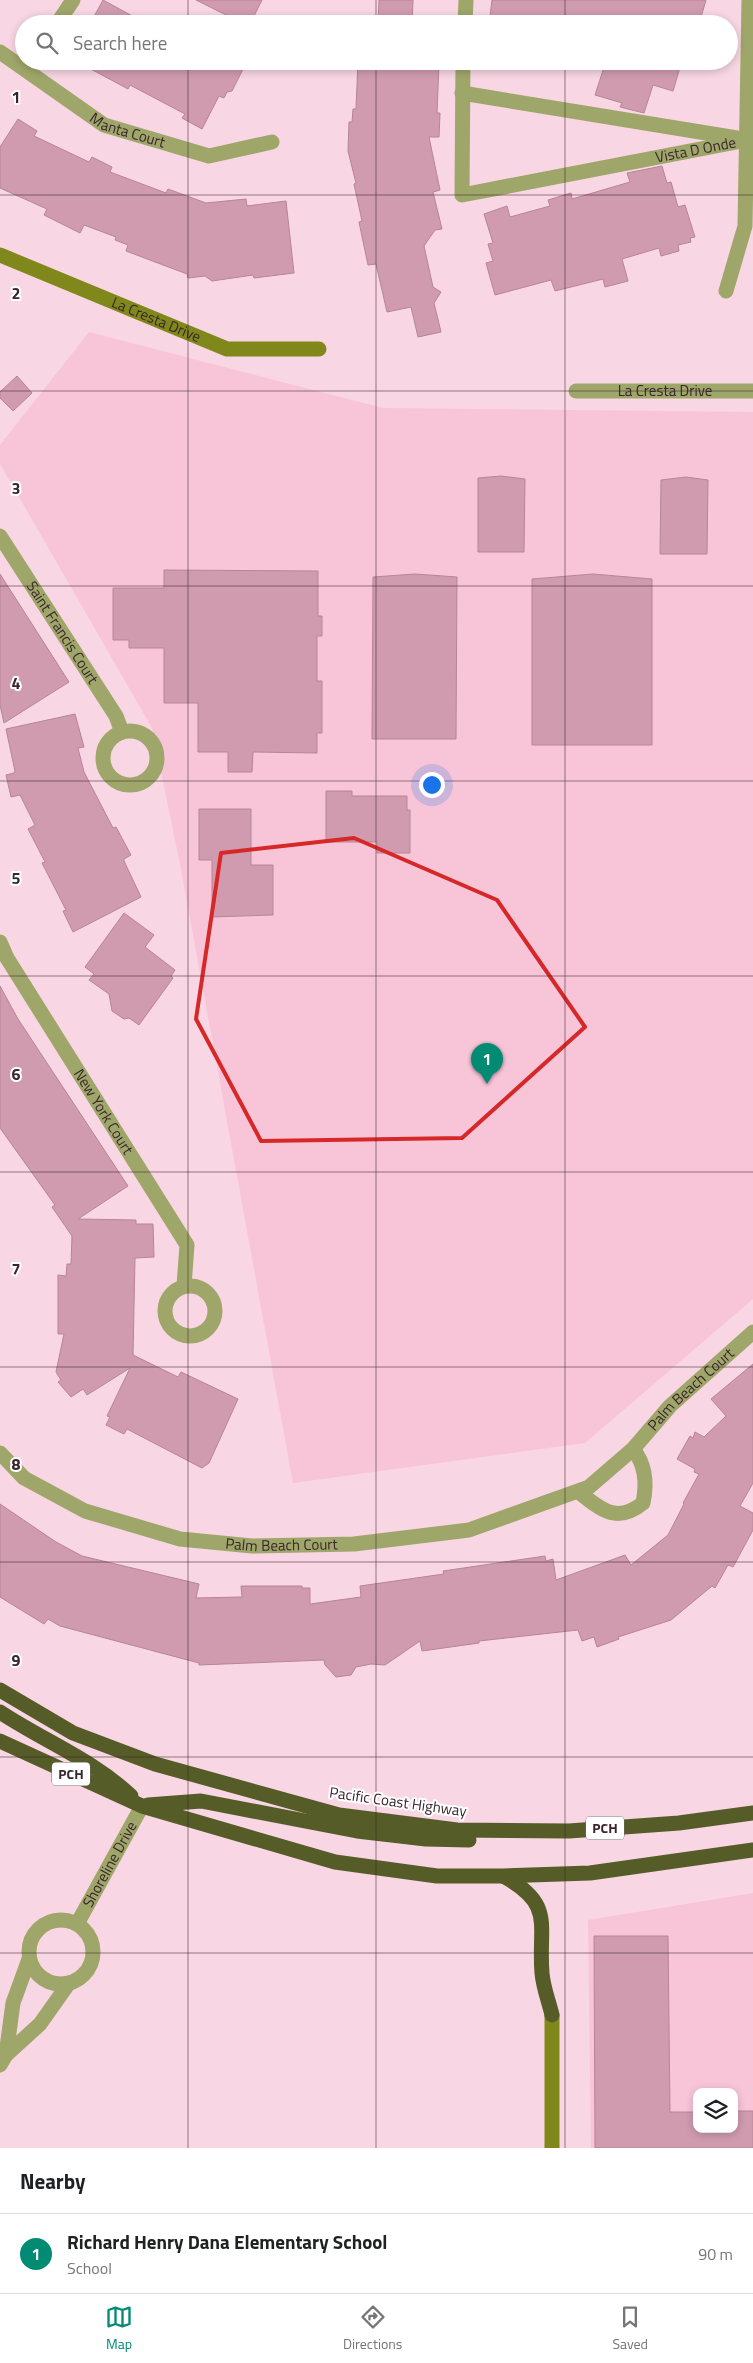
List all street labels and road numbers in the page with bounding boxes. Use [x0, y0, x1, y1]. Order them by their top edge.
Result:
street label: Manta Court [85, 106, 169, 154]
street label: Vista D Onde [653, 130, 738, 168]
street label: La Cresta Drive [108, 290, 204, 348]
street label: La Cresta Drive [618, 379, 712, 402]
street label: Saint Francis Court [21, 576, 105, 689]
street label: New York Court [68, 1064, 140, 1160]
street label: Palm Beach Court [641, 1342, 739, 1436]
street label: Palm Beach Court [225, 1531, 339, 1558]
road number: PCH [52, 1762, 90, 1786]
street label: Pacific Coast Highway [328, 1780, 468, 1823]
road number: PCH [586, 1816, 624, 1840]
street label: Shoreline Drive [76, 1817, 142, 1911]

